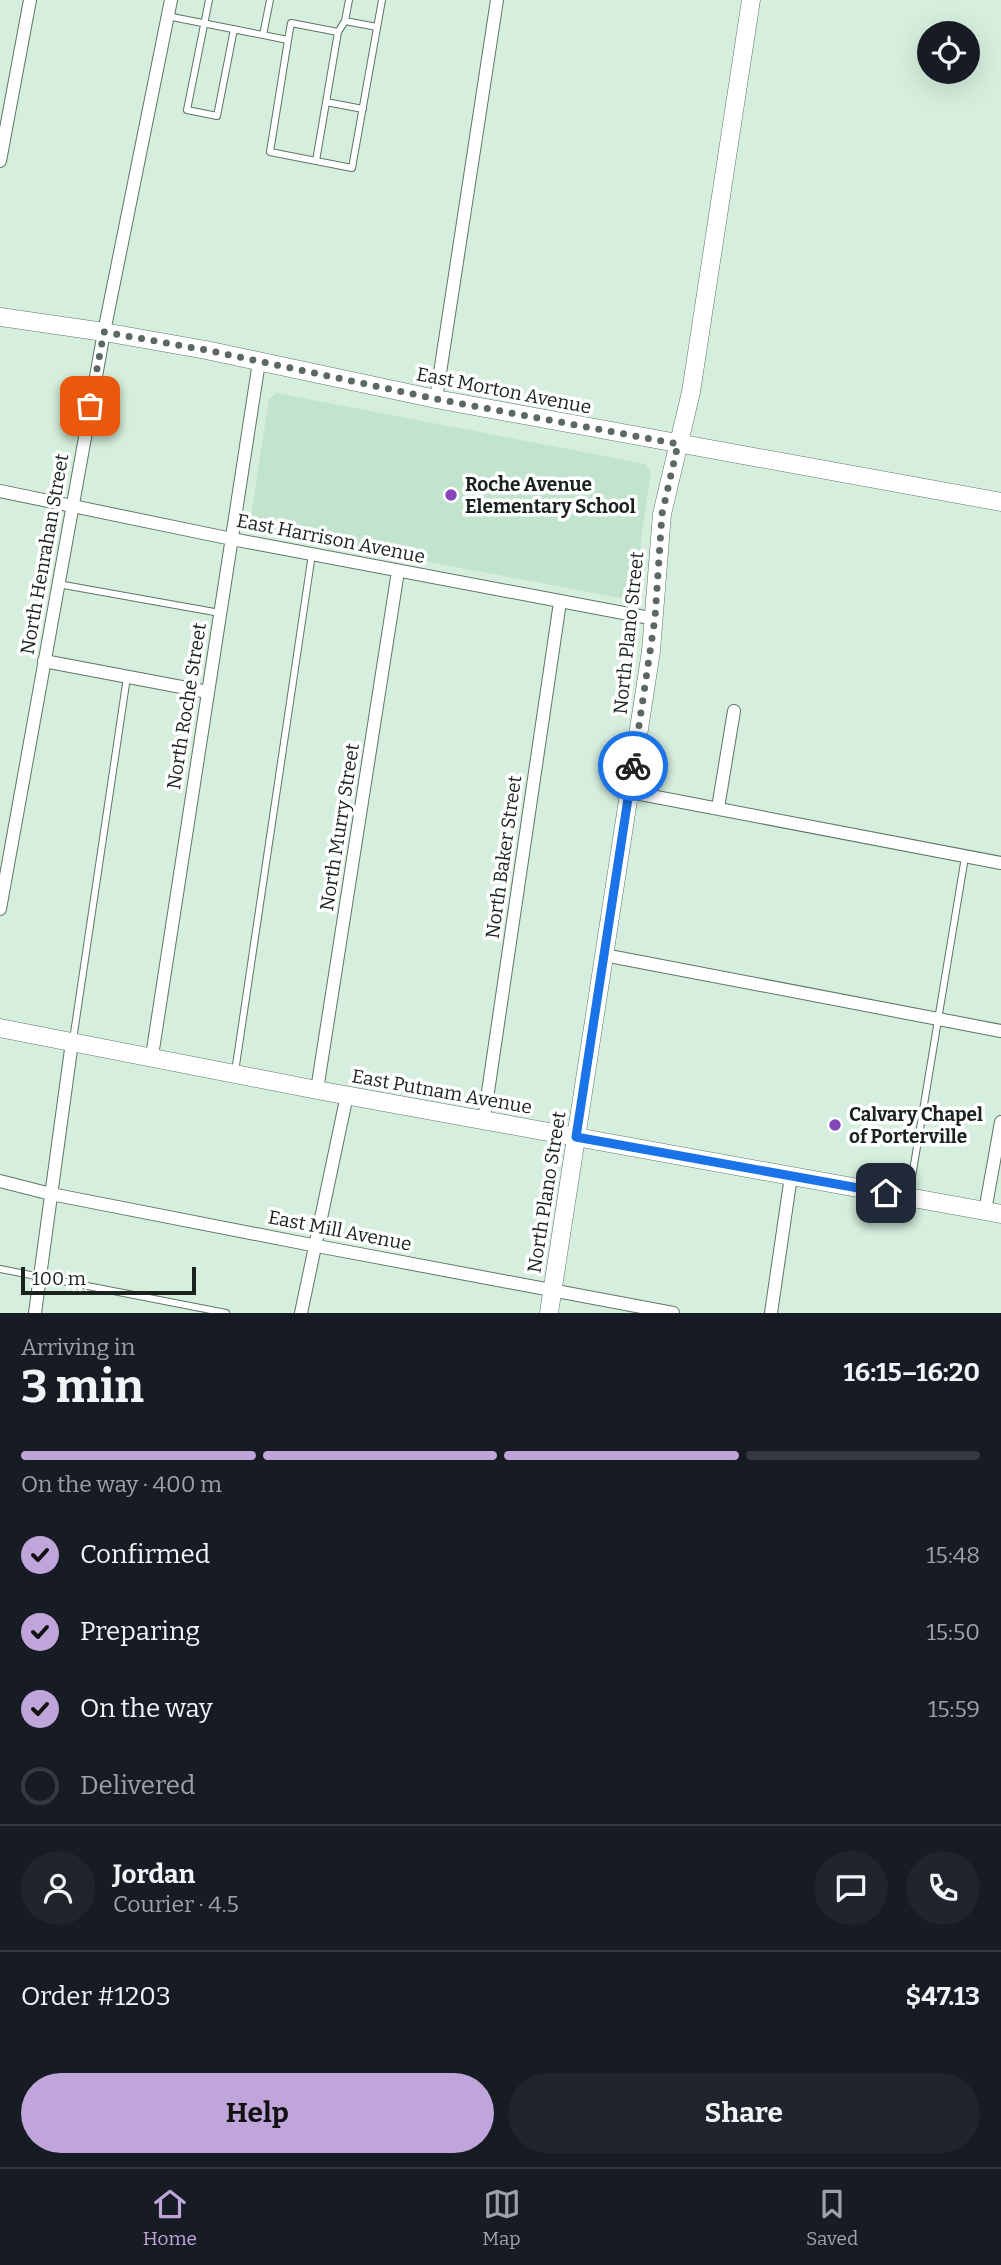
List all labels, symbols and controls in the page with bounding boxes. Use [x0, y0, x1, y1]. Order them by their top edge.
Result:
map controls [917, 21, 980, 84]
button: locate [917, 21, 980, 84]
street label: East Morton Avenue [414, 362, 593, 419]
pin [60, 376, 120, 436]
icon: bag [71, 387, 109, 425]
street label: North Henrahan Street [16, 452, 74, 656]
place label: Roche Avenue Elementary School [465, 473, 636, 518]
marker: Roche Avenue Elementary School [443, 487, 459, 503]
street label: East Harrison Avenue [235, 509, 427, 568]
street label: North Plano Street [609, 550, 648, 716]
street label: North Roche Street [162, 621, 211, 791]
courier [598, 731, 668, 801]
street label: North Murry Street [315, 742, 364, 913]
icon: bike [614, 747, 652, 785]
street label: North Baker Street [481, 774, 526, 940]
street label: East Putnam Avenue [350, 1064, 534, 1119]
place label: Calvary Chapel of Porterville [849, 1103, 983, 1148]
street label: North Plano Street [522, 1109, 571, 1275]
marker: Calvary Chapel of Porterville [827, 1117, 843, 1133]
pin [856, 1163, 916, 1223]
icon: home [867, 1174, 905, 1212]
street label: East Mill Avenue [266, 1205, 414, 1256]
scale bar [21, 1264, 196, 1296]
text: 100 m [32, 1267, 86, 1290]
text: Arriving in [21, 1333, 135, 1361]
text: 16:15–16:20 [844, 1357, 980, 1388]
text: 3 min [21, 1359, 144, 1414]
text: On the way · 400 m [21, 1470, 222, 1498]
icon: check [21, 1536, 59, 1574]
text: Confirmed [80, 1539, 210, 1570]
text: 15:48 [926, 1541, 980, 1569]
icon: check [21, 1613, 59, 1651]
text: Preparing [80, 1616, 200, 1647]
text: 15:50 [927, 1618, 980, 1646]
icon: check [21, 1690, 59, 1728]
text: On the way [80, 1693, 213, 1724]
text: 15:59 [928, 1695, 980, 1723]
text: Delivered [80, 1770, 195, 1801]
button: person [21, 1851, 95, 1925]
button: chat [814, 1851, 888, 1925]
button: phone [906, 1851, 980, 1925]
text: Jordan [113, 1859, 195, 1890]
text: Courier · 4.5 [113, 1890, 239, 1918]
text: Order #1203 [21, 1981, 171, 2012]
text: $47.13 [905, 1981, 980, 2012]
button: Help [21, 2073, 494, 2153]
button: Share [508, 2073, 980, 2153]
tab: Home [143, 2185, 197, 2250]
tab: Map [482, 2185, 521, 2250]
tab: Saved [806, 2185, 858, 2250]

